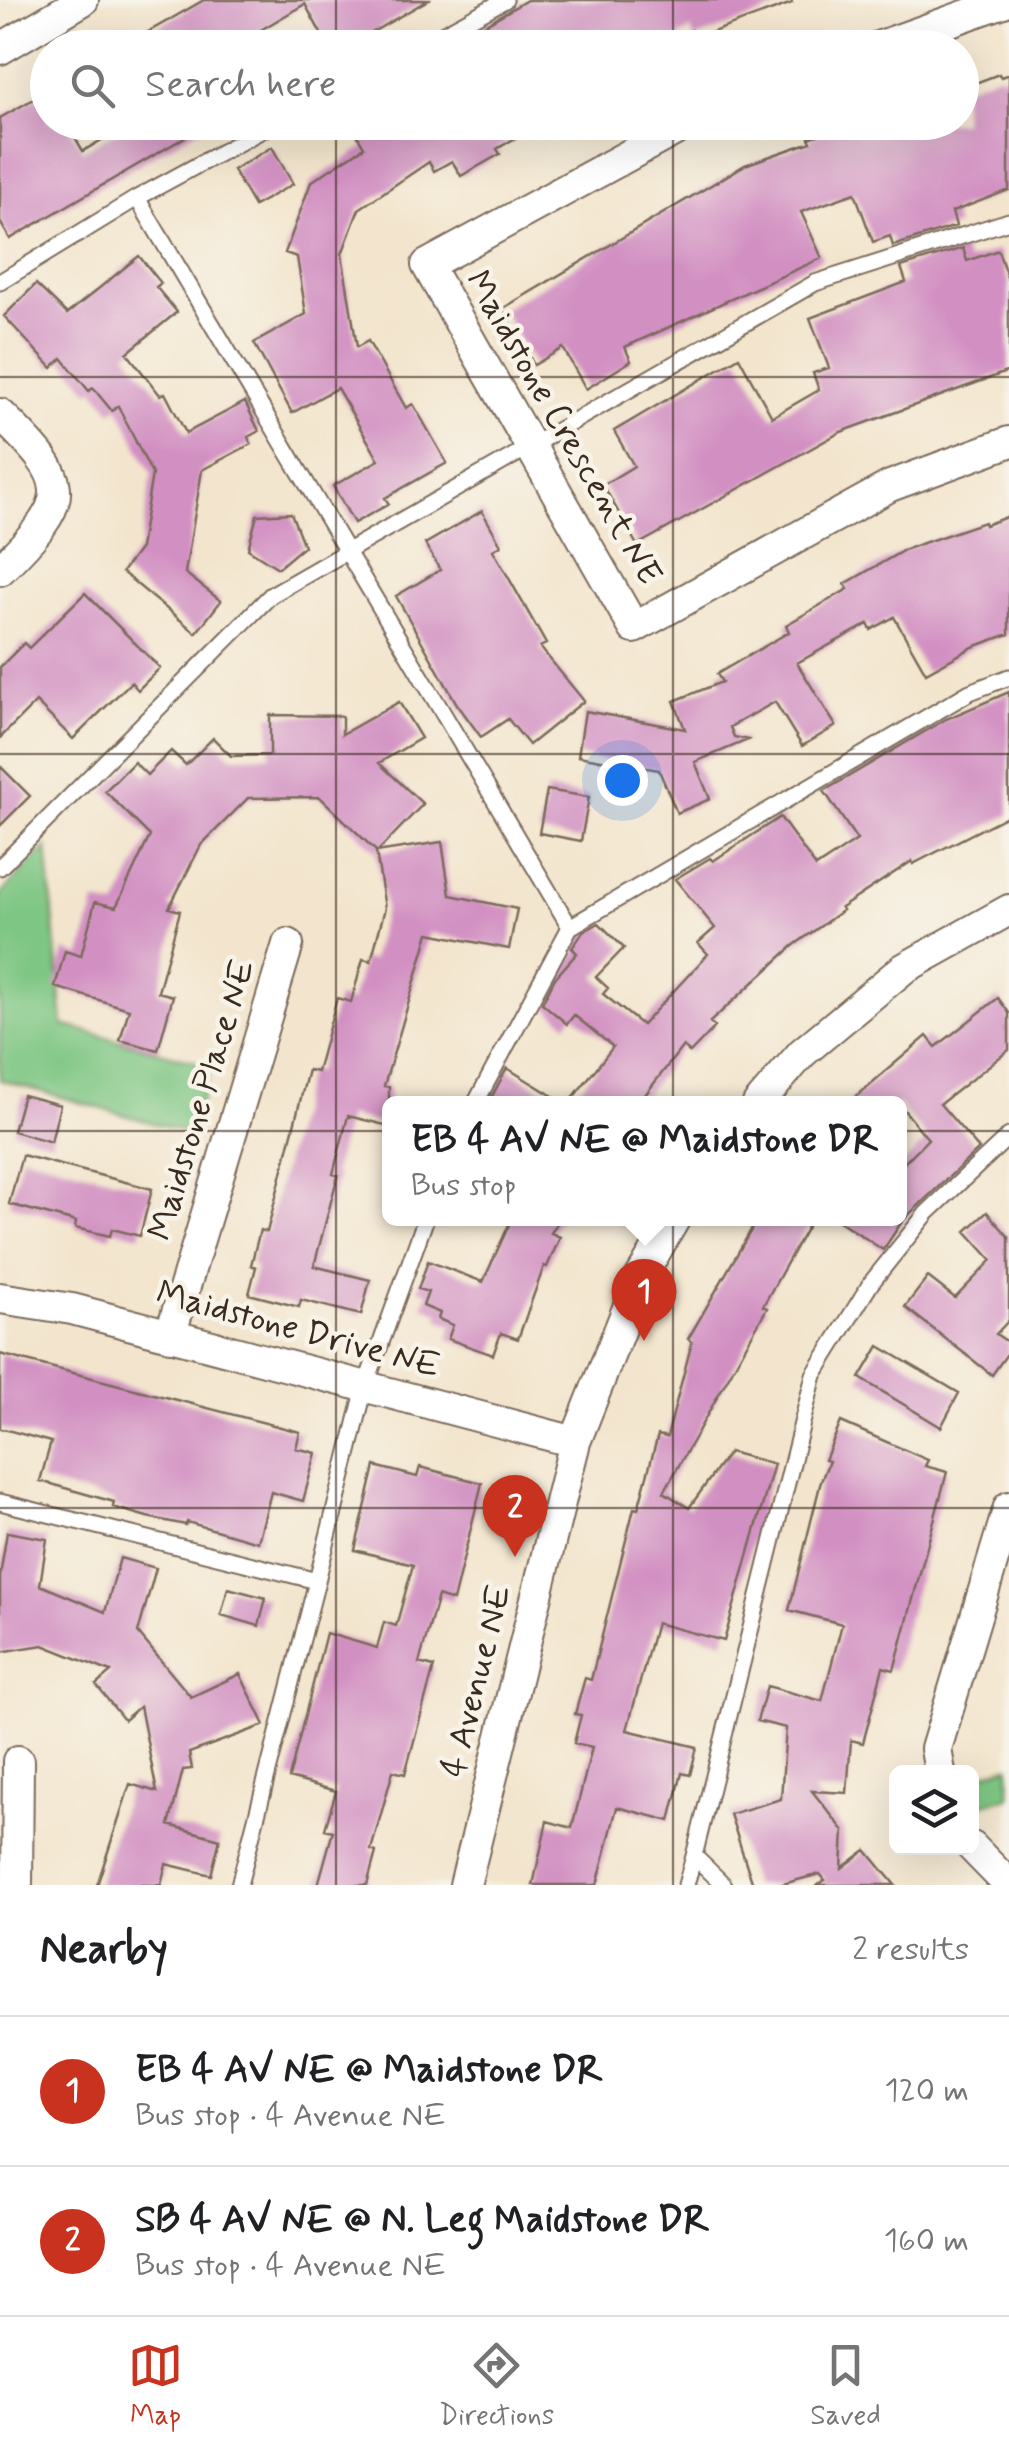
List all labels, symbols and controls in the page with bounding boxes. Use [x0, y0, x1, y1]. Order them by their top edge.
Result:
search box [30, 30, 979, 140]
icon: search [65, 58, 120, 113]
text: Search here [145, 61, 336, 110]
street label: Maidstone Crescent NE [454, 262, 672, 594]
your location [597, 755, 648, 806]
street label: Maidstone Place NE [137, 954, 267, 1246]
popup [382, 1096, 907, 1226]
text: EB 4 AV NE @ Maidstone DR [411, 1116, 878, 1165]
text: Bus stop [411, 1165, 517, 1207]
pin: 1 [612, 1258, 676, 1341]
street label: Maidstone Drive NE [151, 1270, 445, 1390]
pin: 2 [482, 1474, 548, 1557]
street label: 4 Avenue NE [431, 1580, 523, 1782]
map controls [889, 1765, 979, 1855]
button: layers [889, 1765, 979, 1855]
text: Nearby [40, 1923, 168, 1978]
text: 2 results [852, 1929, 969, 1971]
text: EB 4 AV NE @ Maidstone DR [135, 2046, 603, 2095]
text: 1 [65, 2070, 80, 2112]
text: 120 m [884, 2070, 969, 2112]
text: Bus stop · 4 Avenue NE [135, 2095, 446, 2137]
text: SB 4 AV NE @ N. Leg Maidstone DR [135, 2196, 709, 2245]
text: 2 [65, 2220, 80, 2262]
text: 160 m [884, 2220, 969, 2262]
text: Bus stop · 4 Avenue NE [135, 2245, 446, 2287]
tab: Map [128, 2338, 183, 2435]
tab: Directions [439, 2338, 554, 2435]
tab: Saved [810, 2338, 881, 2435]

